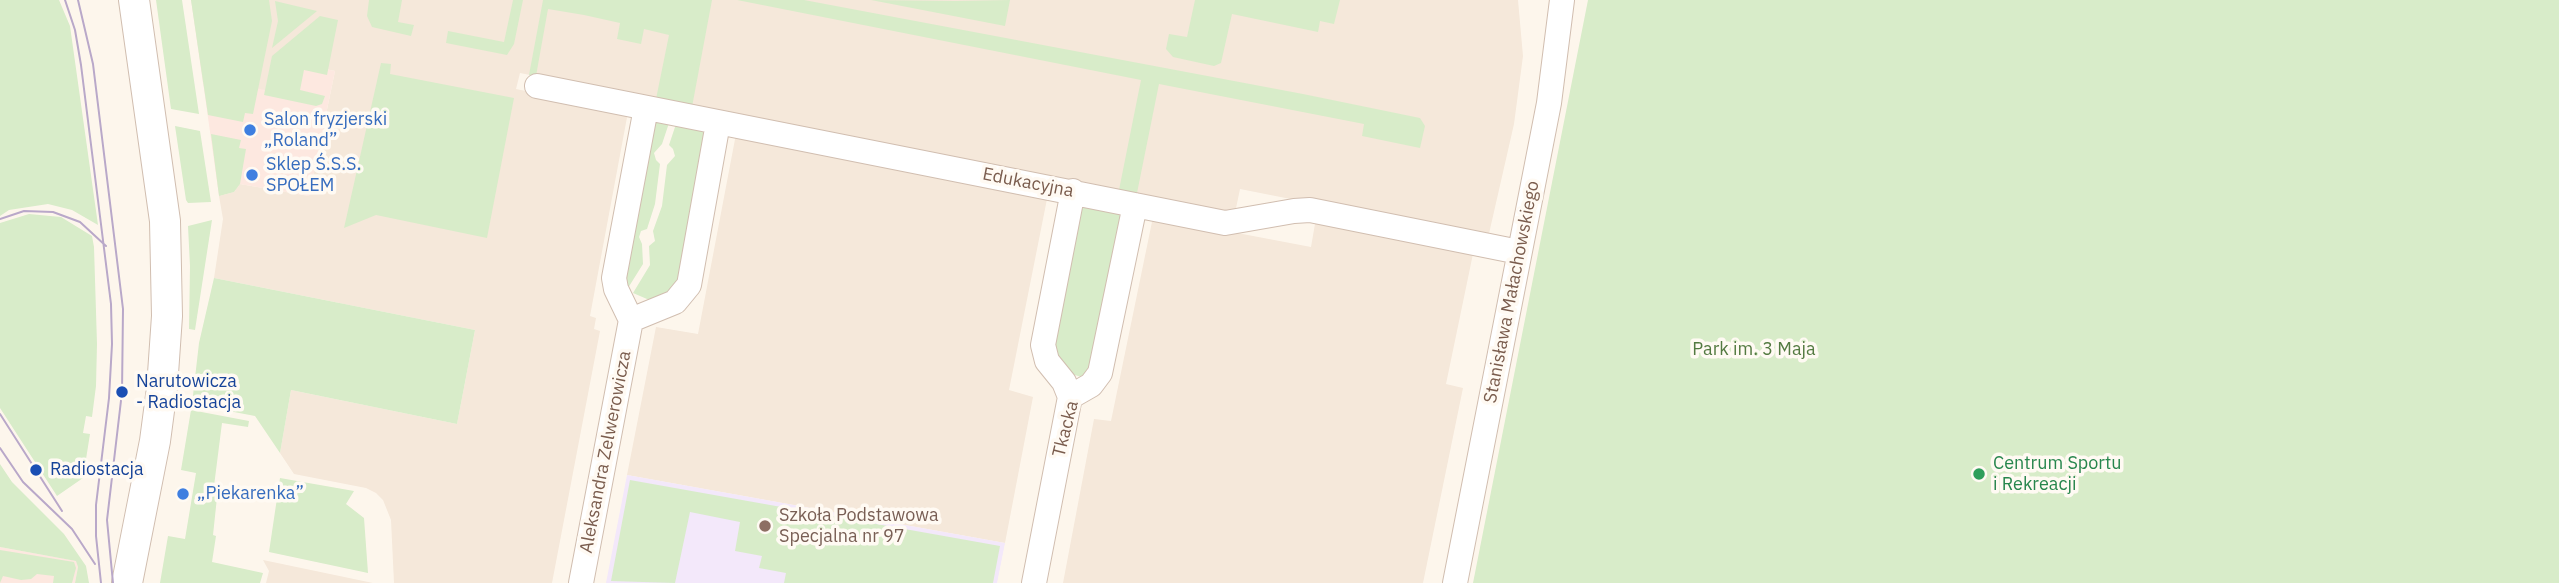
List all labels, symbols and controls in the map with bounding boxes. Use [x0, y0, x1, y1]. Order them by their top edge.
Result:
place label: Salon fryzjerski „Roland” [264, 109, 387, 152]
marker: Salon fryzjerski „Roland” [242, 122, 258, 138]
place label: Sklep Ś.S.S. SPOŁEM [266, 154, 361, 196]
street label: Edukacyjna [981, 164, 1075, 202]
marker: Sklep Ś.S.S. SPOŁEM [244, 167, 260, 183]
street label: Stanisława Małachowskiego [1480, 179, 1544, 405]
park label: Park im. 3 Maja [1692, 339, 1816, 361]
street label: Aleksandra Zelwerowicza [576, 349, 636, 555]
place label: Narutowicza - Radiostacja [136, 371, 241, 414]
marker: Narutowicza - Radiostacja [114, 384, 130, 400]
street label: Tkacka [1049, 399, 1083, 459]
place label: Centrum Sportu i Rekreacji [1993, 453, 2122, 496]
place label: Radiostacja [50, 459, 144, 481]
marker: Radiostacja [28, 462, 44, 478]
marker: Centrum Sportu i Rekreacji [1971, 466, 1987, 482]
place label: „Piekarenka” [197, 483, 304, 505]
marker: „Piekarenka” [175, 486, 191, 502]
place label: Szkoła Podstawowa Specjalna nr 97 [779, 505, 939, 548]
marker: Szkoła Podstawowa Specjalna nr 97 [757, 518, 773, 534]

